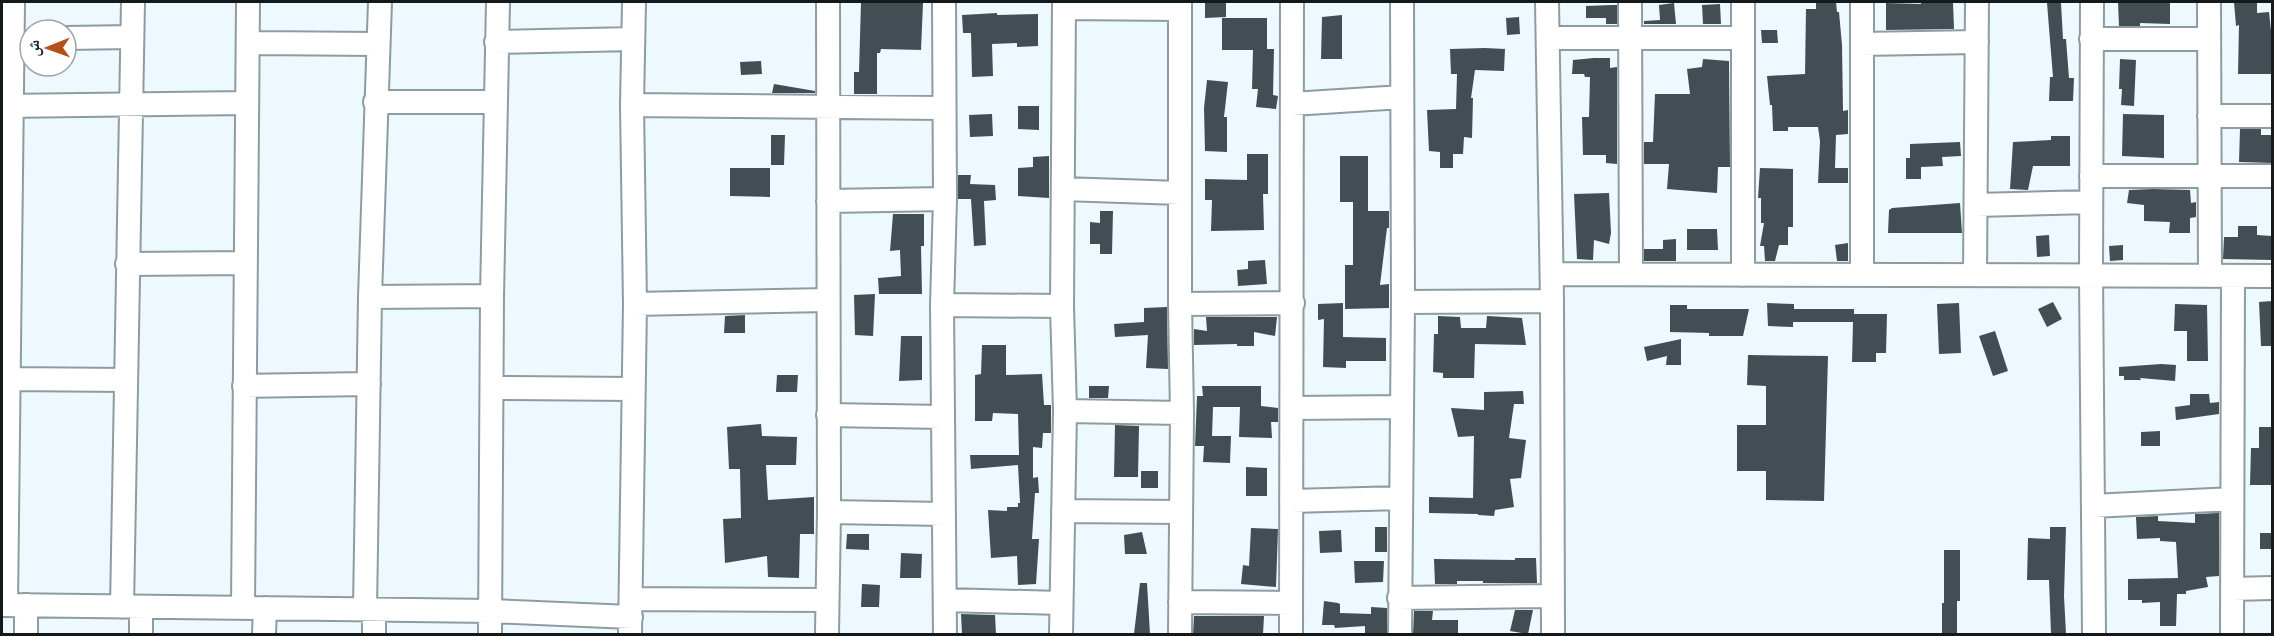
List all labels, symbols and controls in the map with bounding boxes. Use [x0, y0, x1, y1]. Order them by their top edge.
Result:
north arrow [18, 18, 78, 78]
text: ش [21, 40, 45, 57]

